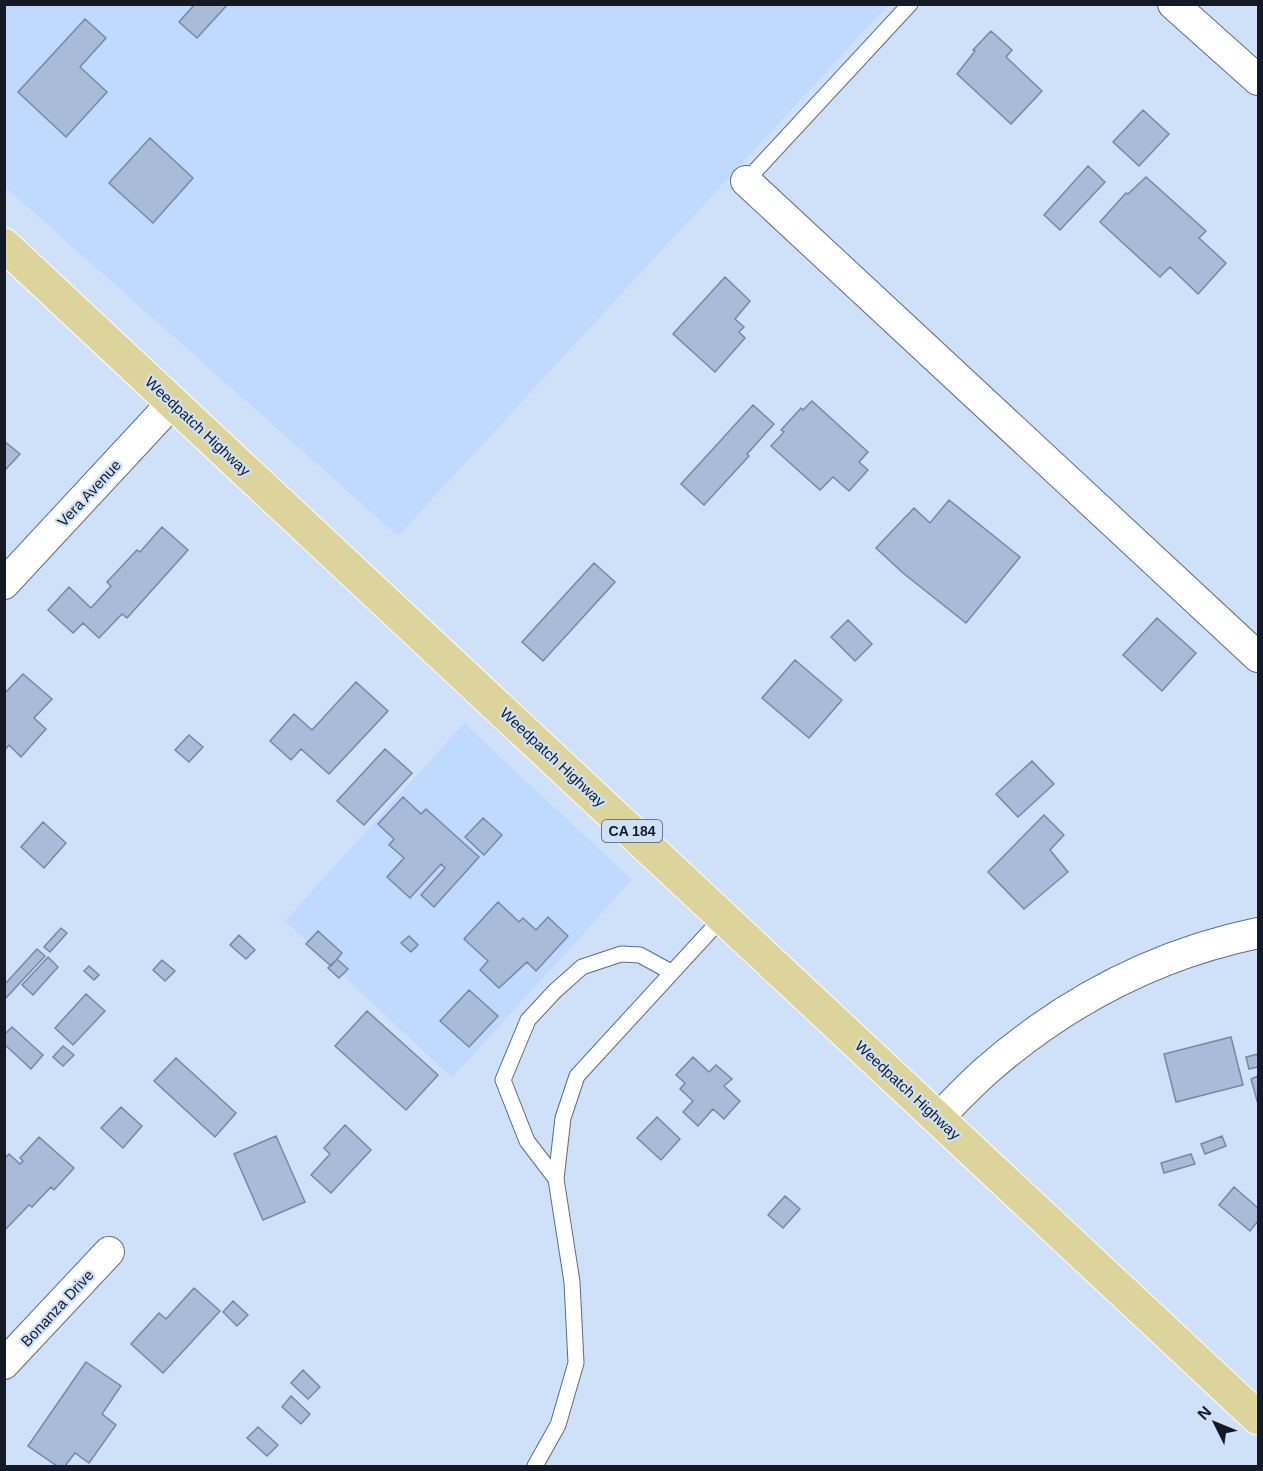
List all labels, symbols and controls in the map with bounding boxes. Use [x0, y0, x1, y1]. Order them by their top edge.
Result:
street label: Weedpatch Highway [142, 373, 254, 479]
street label: Vera Avenue [54, 456, 124, 530]
street label: Weedpatch Highway [497, 704, 609, 810]
road number: CA 184 [602, 820, 662, 842]
street label: Weedpatch Highway [852, 1037, 964, 1143]
street label: Bonanza Drive [17, 1266, 97, 1350]
north arrow [1185, 1393, 1245, 1453]
text: N [1194, 1403, 1215, 1423]

